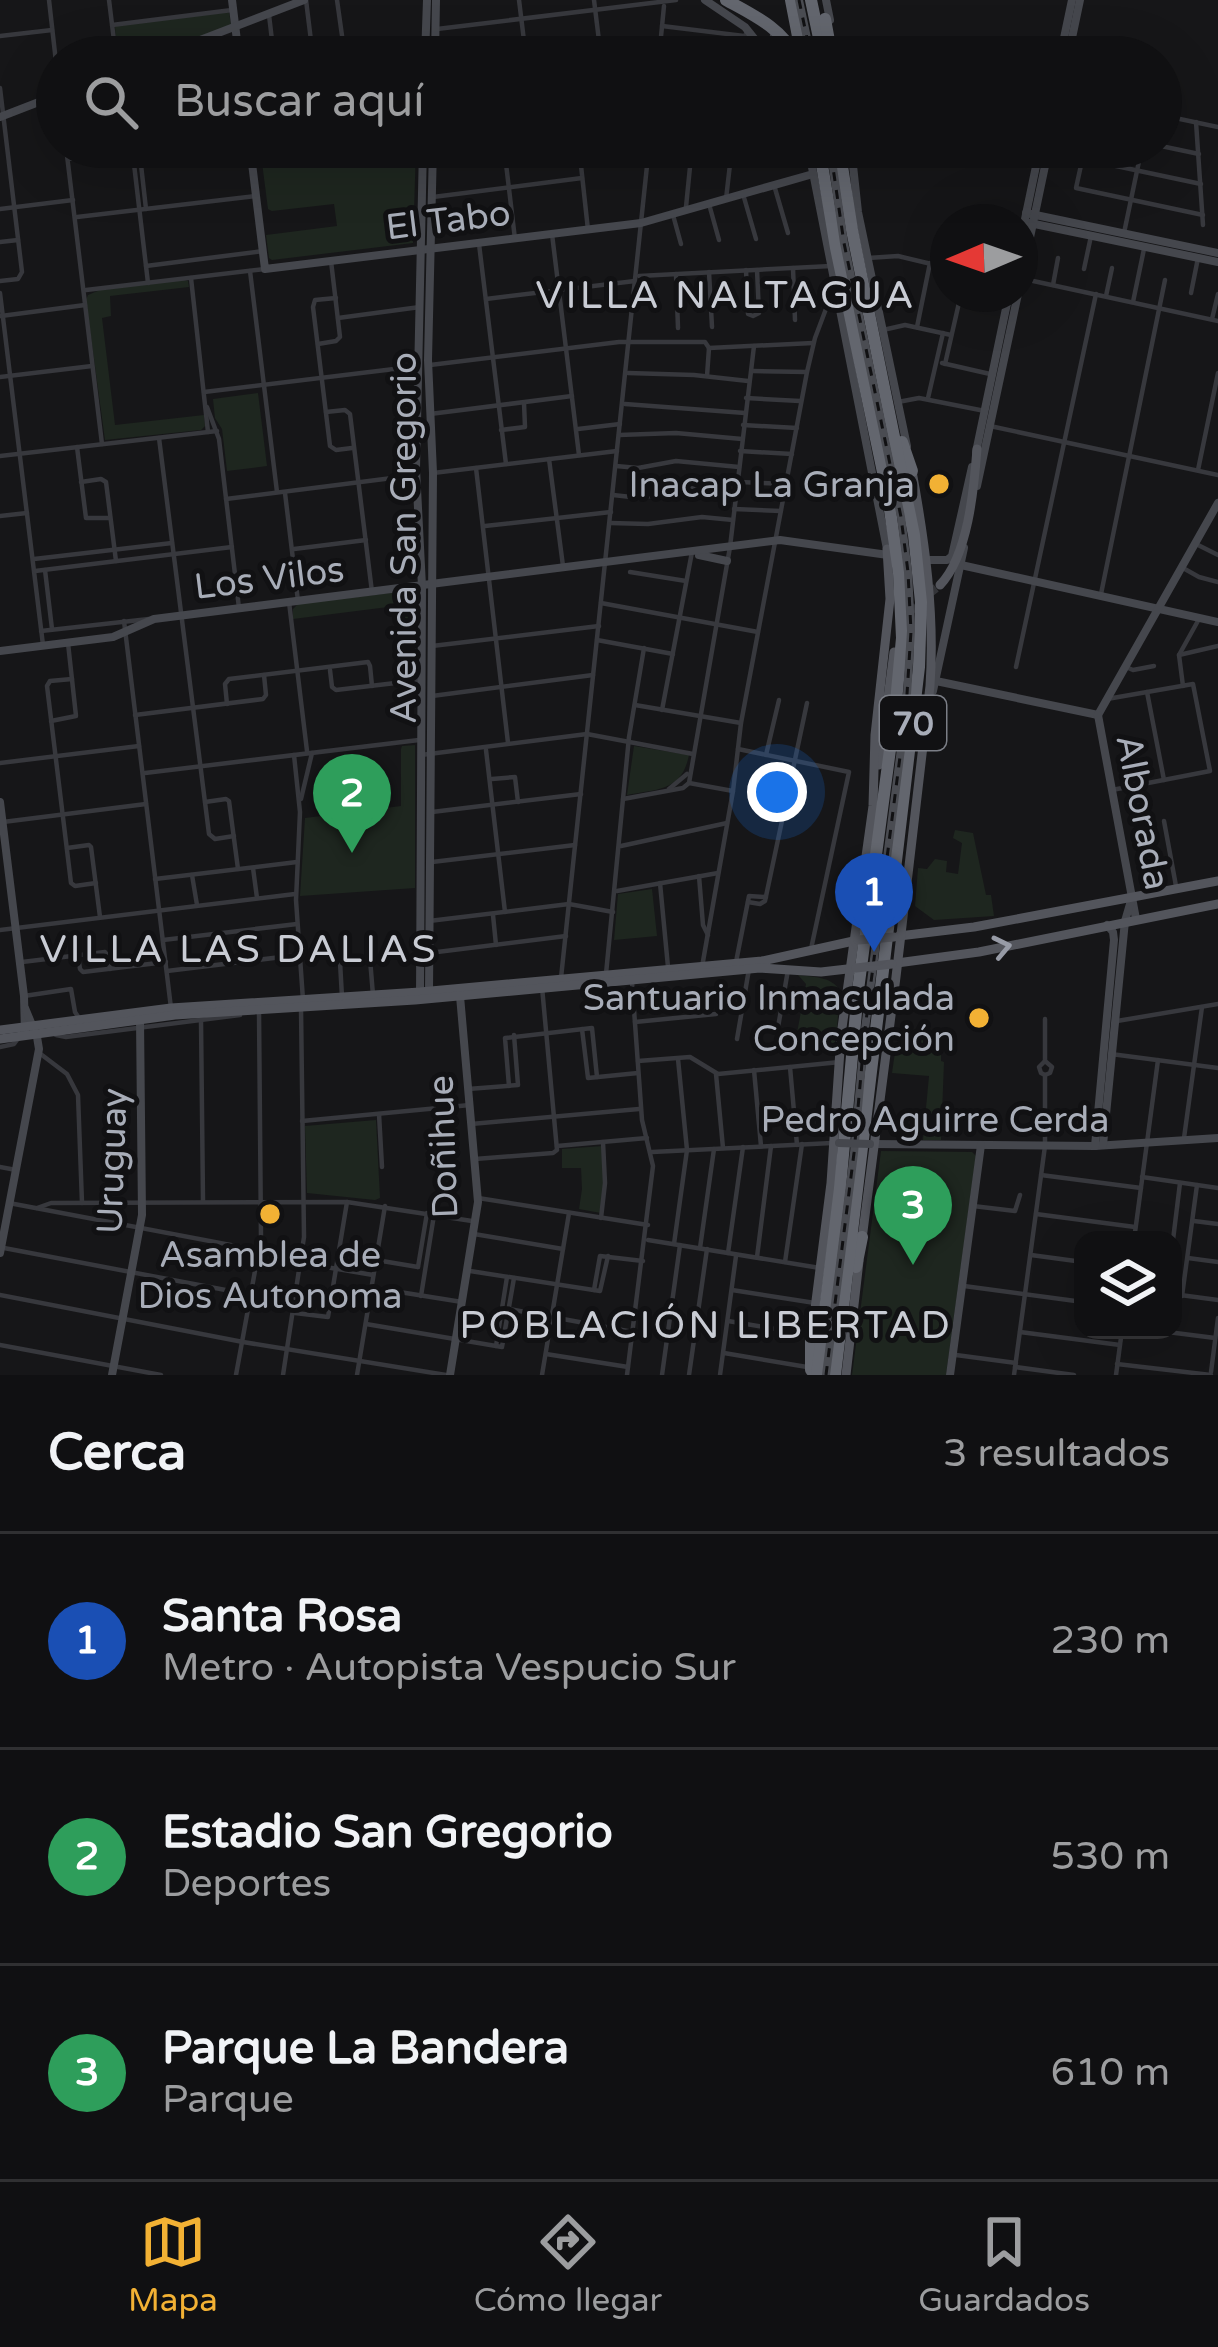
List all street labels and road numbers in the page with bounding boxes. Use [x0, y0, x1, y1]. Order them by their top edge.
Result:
street label: El Tabo [383, 192, 513, 249]
street label: Avenida San Gregorio [383, 352, 426, 724]
street label: Los Vilos [192, 548, 347, 609]
road number: 70 [880, 696, 946, 750]
street label: Alborada [1106, 731, 1179, 894]
street label: Doñihue [420, 1075, 467, 1219]
street label: Uruguay [88, 1087, 137, 1235]
street label: Pedro Aguirre Cerda [760, 1099, 1110, 1142]

